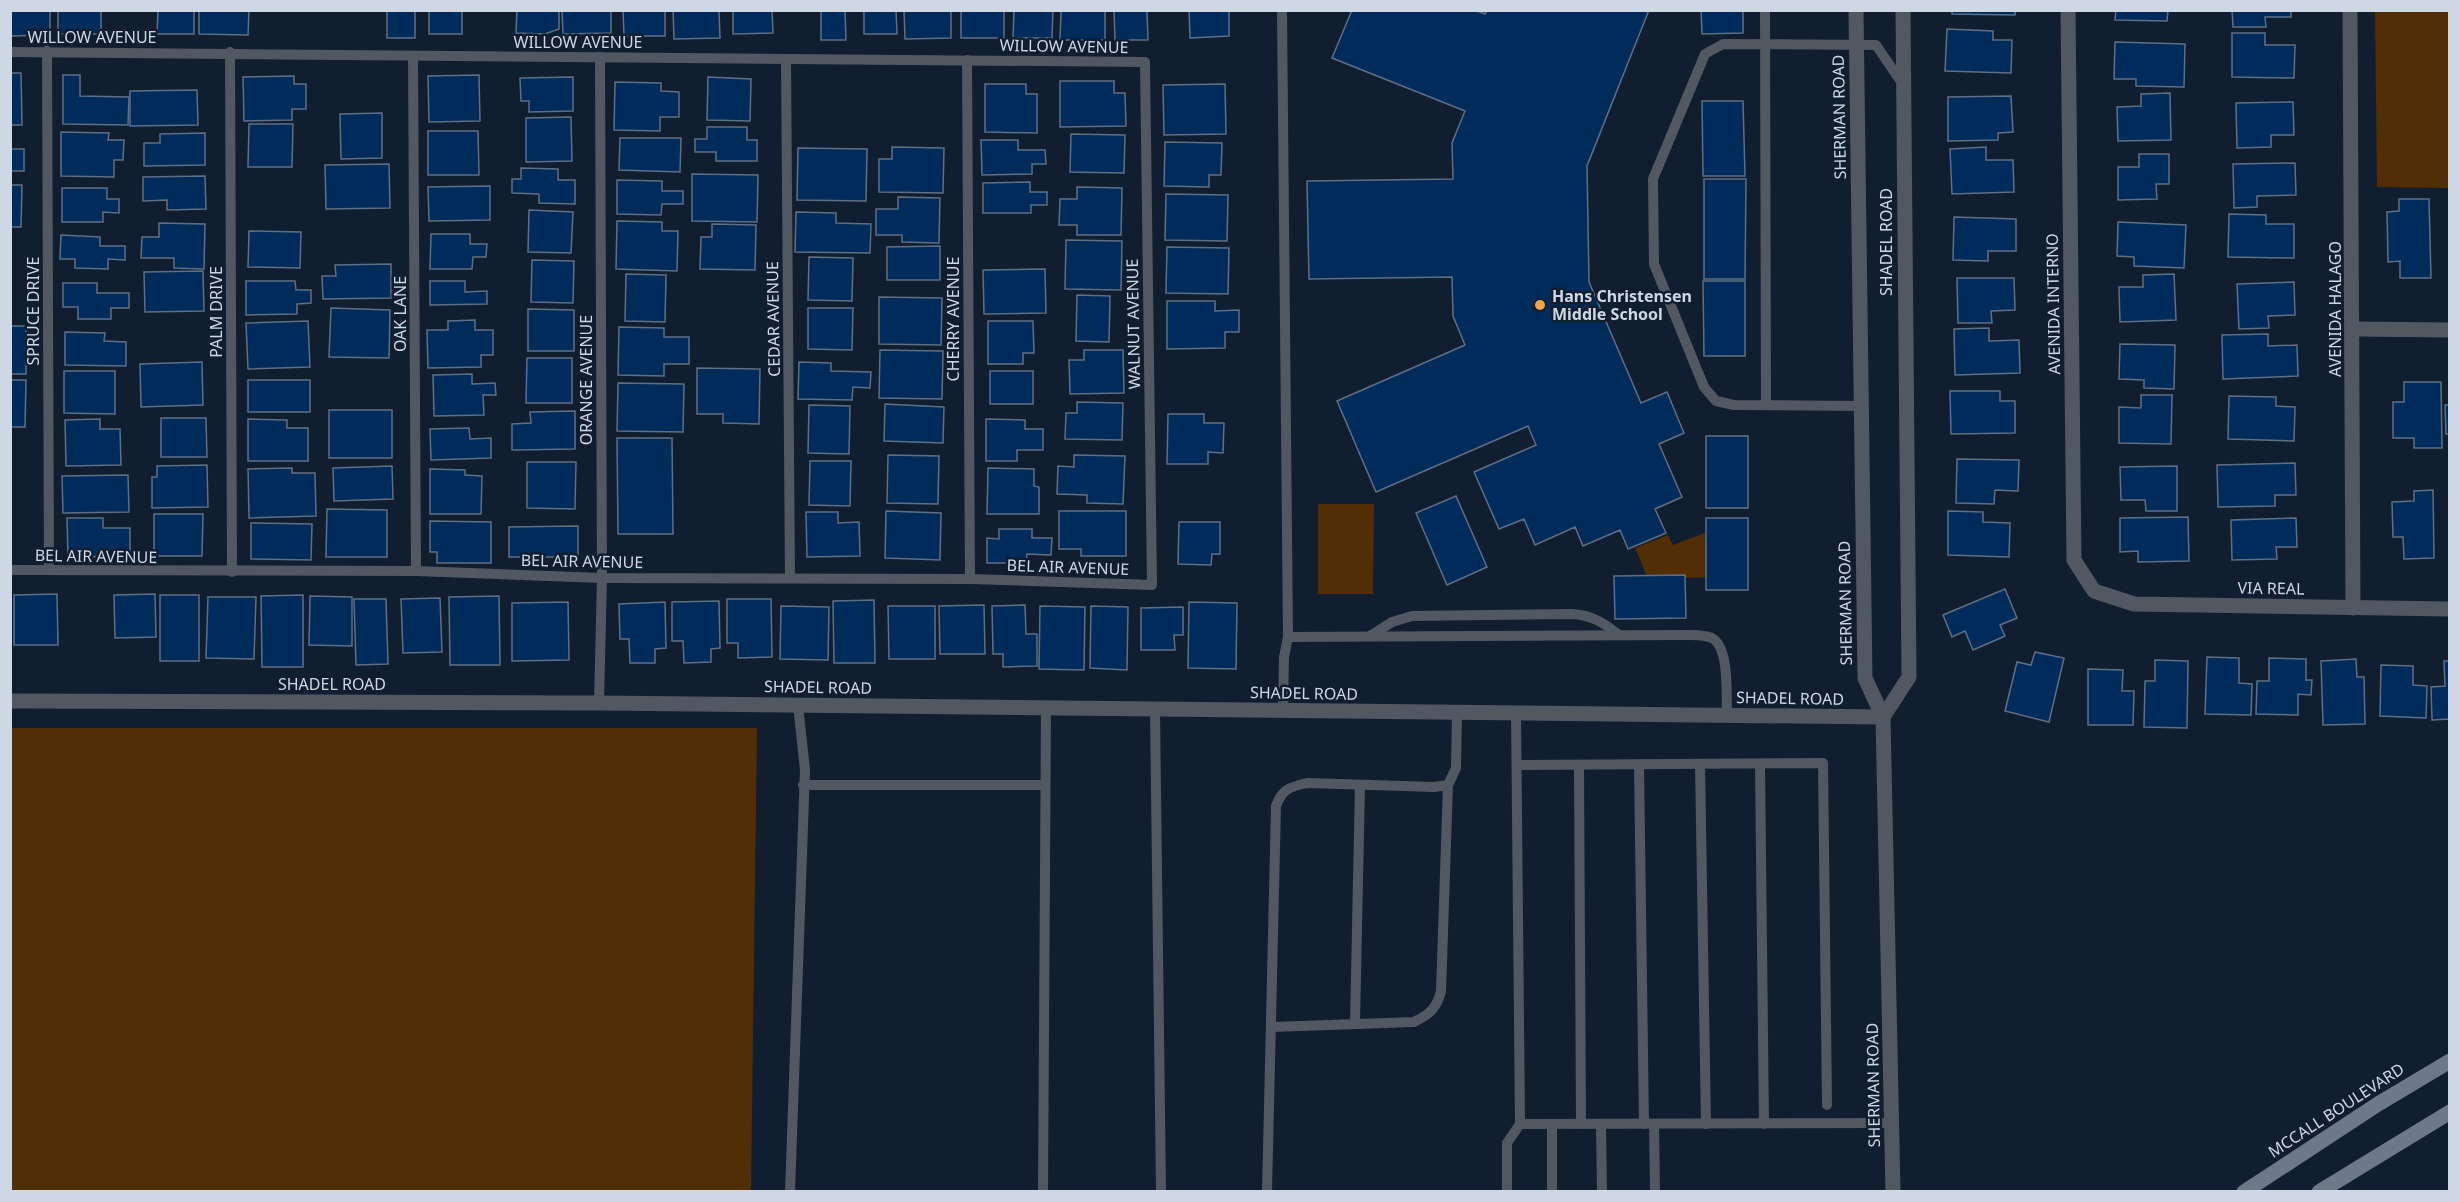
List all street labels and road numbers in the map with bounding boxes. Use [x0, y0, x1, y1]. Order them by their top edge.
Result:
street label: WILLOW AVENUE [28, 26, 156, 48]
street label: WILLOW AVENUE [514, 31, 642, 53]
street label: WILLOW AVENUE [999, 34, 1129, 58]
street label: SHERMAN ROAD [1827, 55, 1851, 179]
street label: SHADEL ROAD [1875, 188, 1897, 296]
street label: AVENIDA INTERNO [2041, 233, 2065, 375]
street label: AVENIDA HALAGO [2324, 241, 2346, 377]
street label: SPRUCE DRIVE [22, 257, 44, 365]
street label: CHERRY AVENUE [942, 257, 964, 381]
street label: WALNUT AVENUE [1121, 259, 1145, 389]
street label: CEDAR AVENUE [761, 261, 785, 377]
street label: PALM DRIVE [205, 266, 227, 358]
street label: OAK LANE [389, 276, 411, 352]
street label: ORANGE AVENUE [575, 315, 597, 445]
street label: SHERMAN ROAD [1833, 541, 1857, 665]
street label: BEL AIR AVENUE [35, 544, 157, 568]
street label: BEL AIR AVENUE [521, 549, 643, 573]
street label: BEL AIR AVENUE [1006, 554, 1130, 580]
street label: VIA REAL [2237, 576, 2305, 600]
street label: SHADEL ROAD [278, 673, 386, 695]
street label: SHADEL ROAD [764, 675, 872, 699]
street label: SHADEL ROAD [1250, 681, 1358, 705]
street label: SHADEL ROAD [1736, 686, 1844, 710]
street label: SHERMAN ROAD [1861, 1023, 1885, 1147]
street label: MCCALL BOULEVARD [2264, 1058, 2408, 1162]

